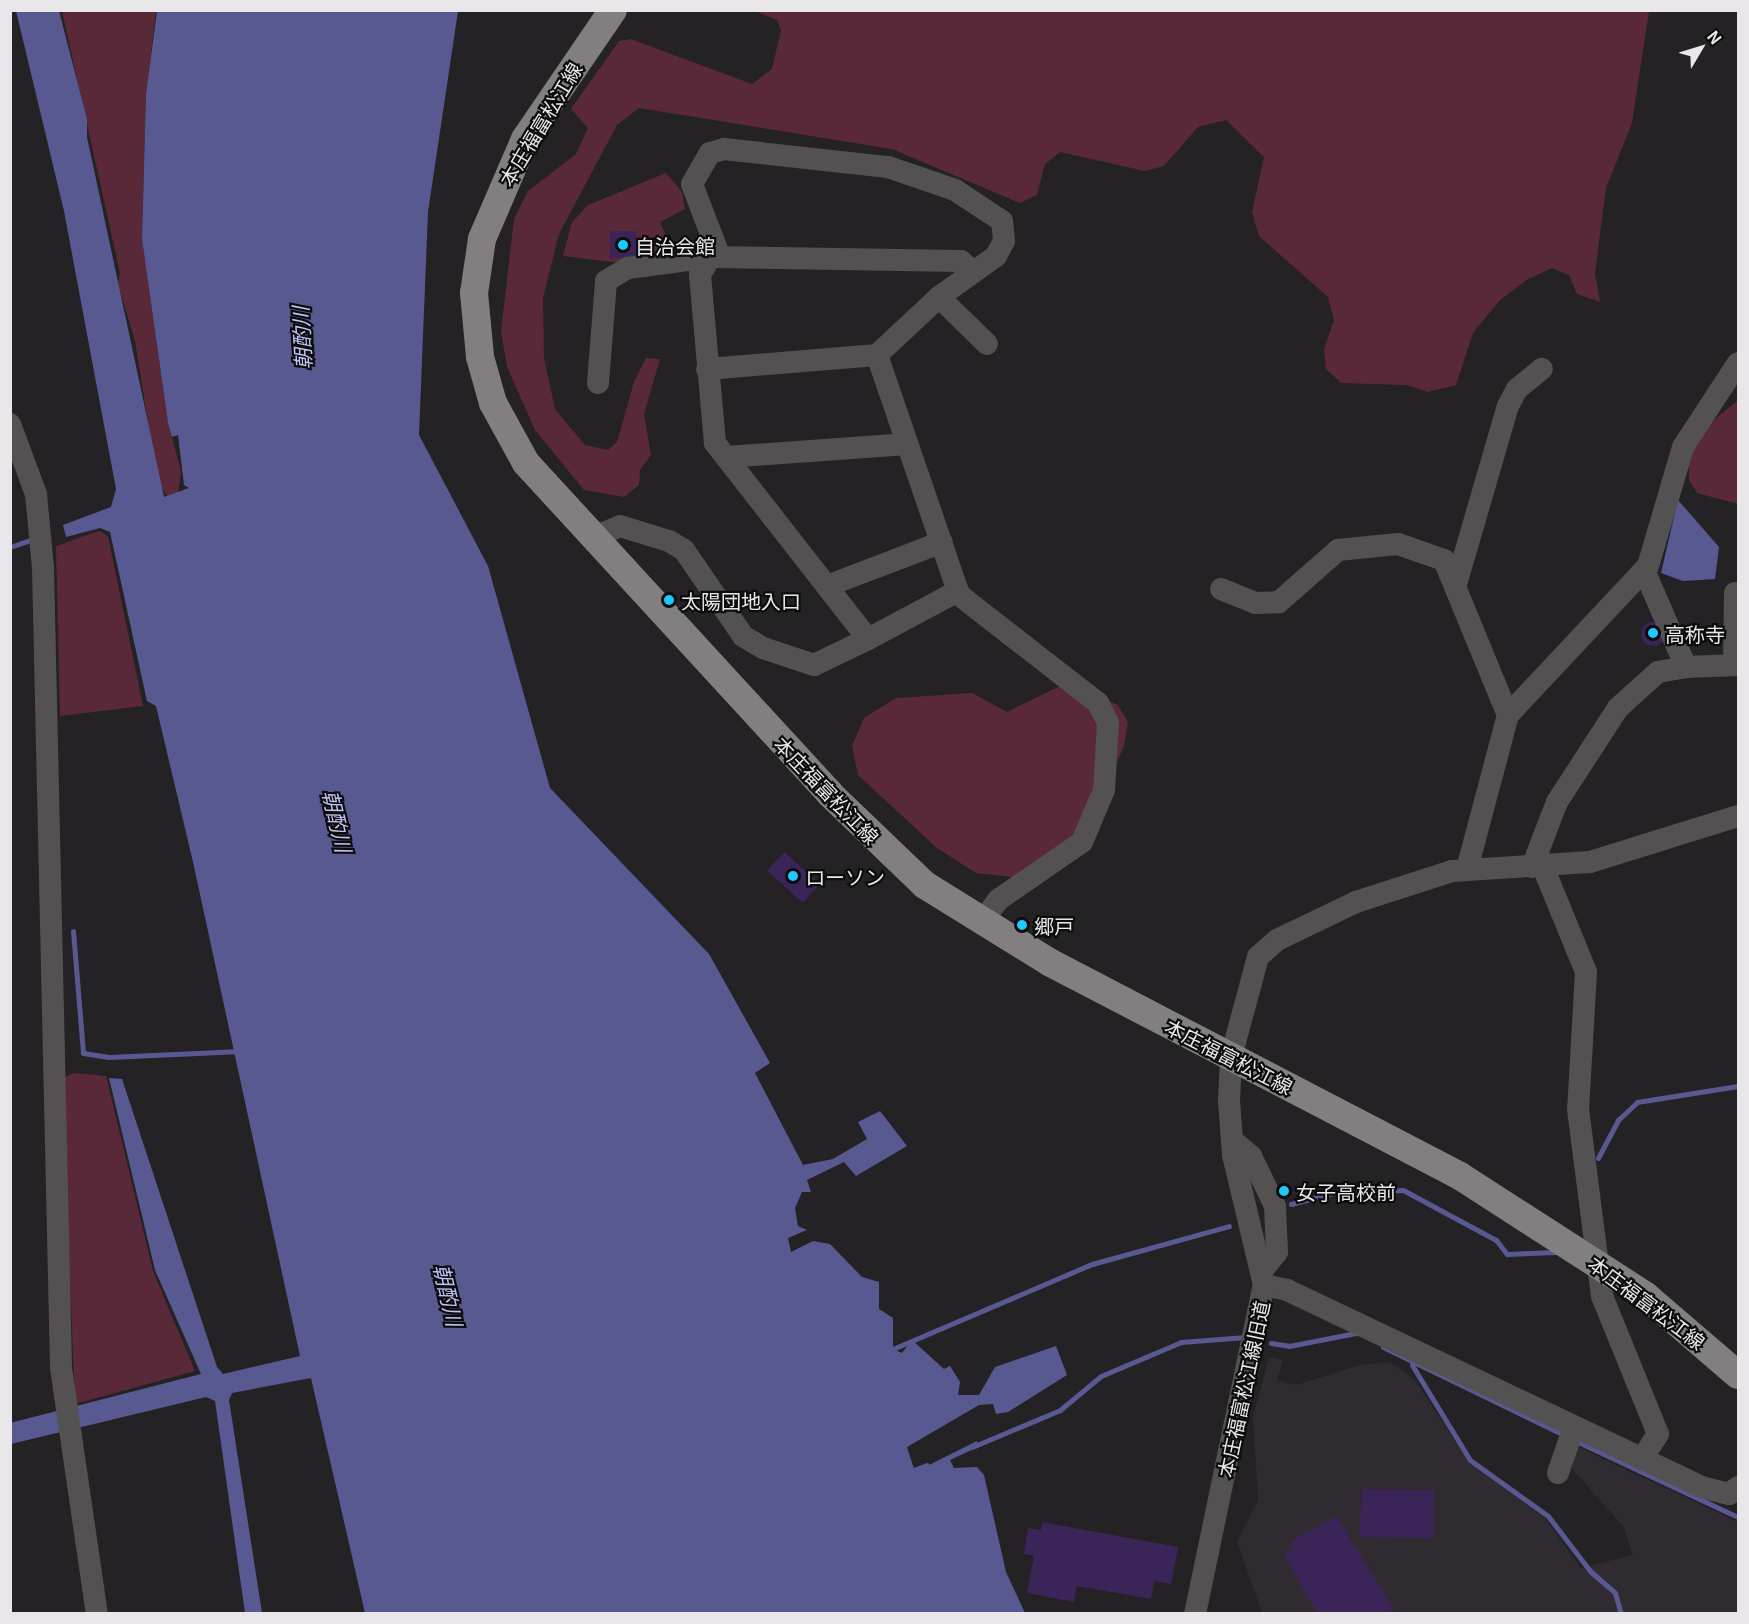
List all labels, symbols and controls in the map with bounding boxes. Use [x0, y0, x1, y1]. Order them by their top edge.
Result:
north arrow [1671, 18, 1731, 78]
text: N [1702, 25, 1728, 49]
street label: 本庄福富松江線 [494, 58, 586, 190]
place label: 自治会館 [635, 233, 715, 257]
marker: 自治会館 [616, 238, 630, 252]
water label: 朝酌川 [287, 306, 315, 370]
place label: 太陽団地入口 [681, 588, 801, 612]
marker: 太陽団地入口 [662, 593, 676, 607]
place label: 高称寺 [1665, 621, 1725, 645]
marker: 高称寺 [1646, 626, 1660, 640]
street label: 本庄福富松江線 [770, 731, 884, 849]
water label: 朝酌川 [319, 787, 357, 855]
place label: ローソン [805, 864, 885, 888]
marker: ローソン [786, 869, 800, 883]
place label: 郷戸 [1034, 913, 1074, 937]
marker: 郷戸 [1015, 918, 1029, 932]
street label: 本庄福富松江線 [1161, 1014, 1297, 1098]
place label: 女子高校前 [1296, 1179, 1396, 1203]
marker: 女子高校前 [1277, 1184, 1291, 1198]
street label: 本庄福富松江線 [1584, 1250, 1710, 1354]
water label: 朝酌川 [430, 1261, 468, 1329]
street label: 本庄福富松江線旧道 [1213, 1298, 1273, 1480]

